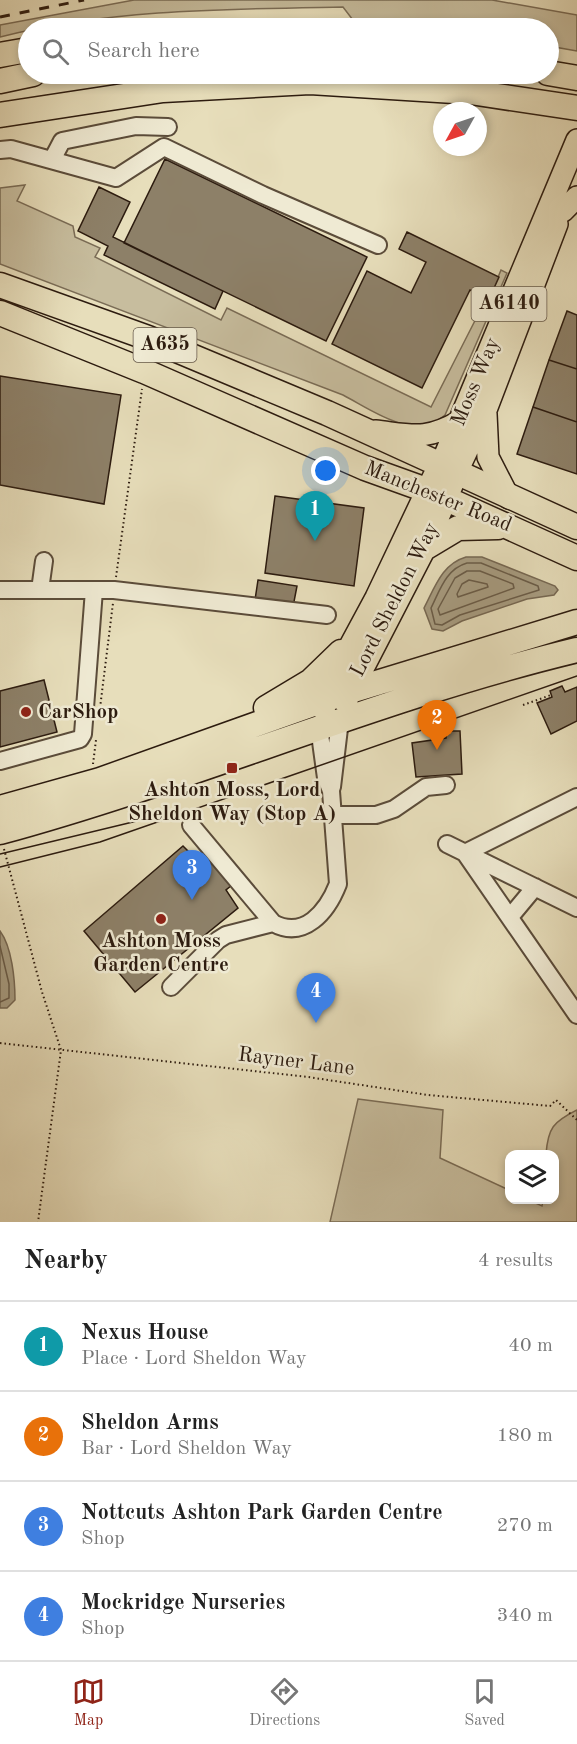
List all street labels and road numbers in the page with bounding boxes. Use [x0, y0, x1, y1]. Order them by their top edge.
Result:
road number: A6140 [472, 287, 546, 321]
road number: A635 [134, 328, 196, 362]
street label: Moss Way [448, 335, 504, 429]
street label: Manchester Road [361, 458, 515, 536]
street label: Lord Sheldon Way [347, 519, 443, 681]
street label: Rayner Lane [237, 1044, 355, 1080]

